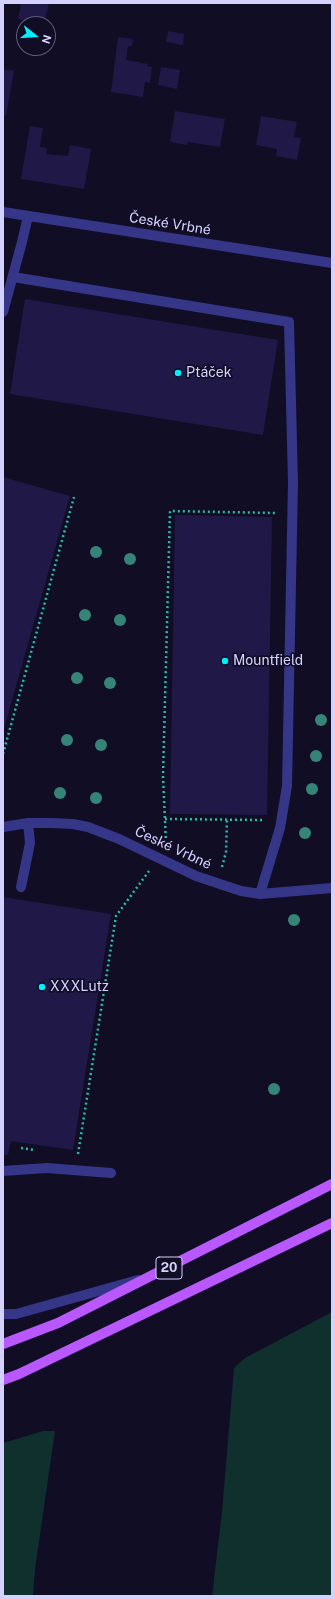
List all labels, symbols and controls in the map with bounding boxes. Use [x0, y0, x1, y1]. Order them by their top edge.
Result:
north arrow [16, 16, 56, 56]
text: N [40, 33, 54, 45]
street label: České Vrbné [128, 209, 212, 239]
place label: Ptáček [186, 365, 232, 381]
marker: Ptáček [173, 368, 183, 378]
place label: Mountfield [233, 653, 303, 669]
marker: Mountfield [220, 656, 230, 666]
street label: České Vrbné [132, 823, 214, 873]
place label: XXXLutz [50, 979, 109, 995]
marker: XXXLutz [37, 982, 47, 992]
road number: 20 [156, 1257, 182, 1279]

